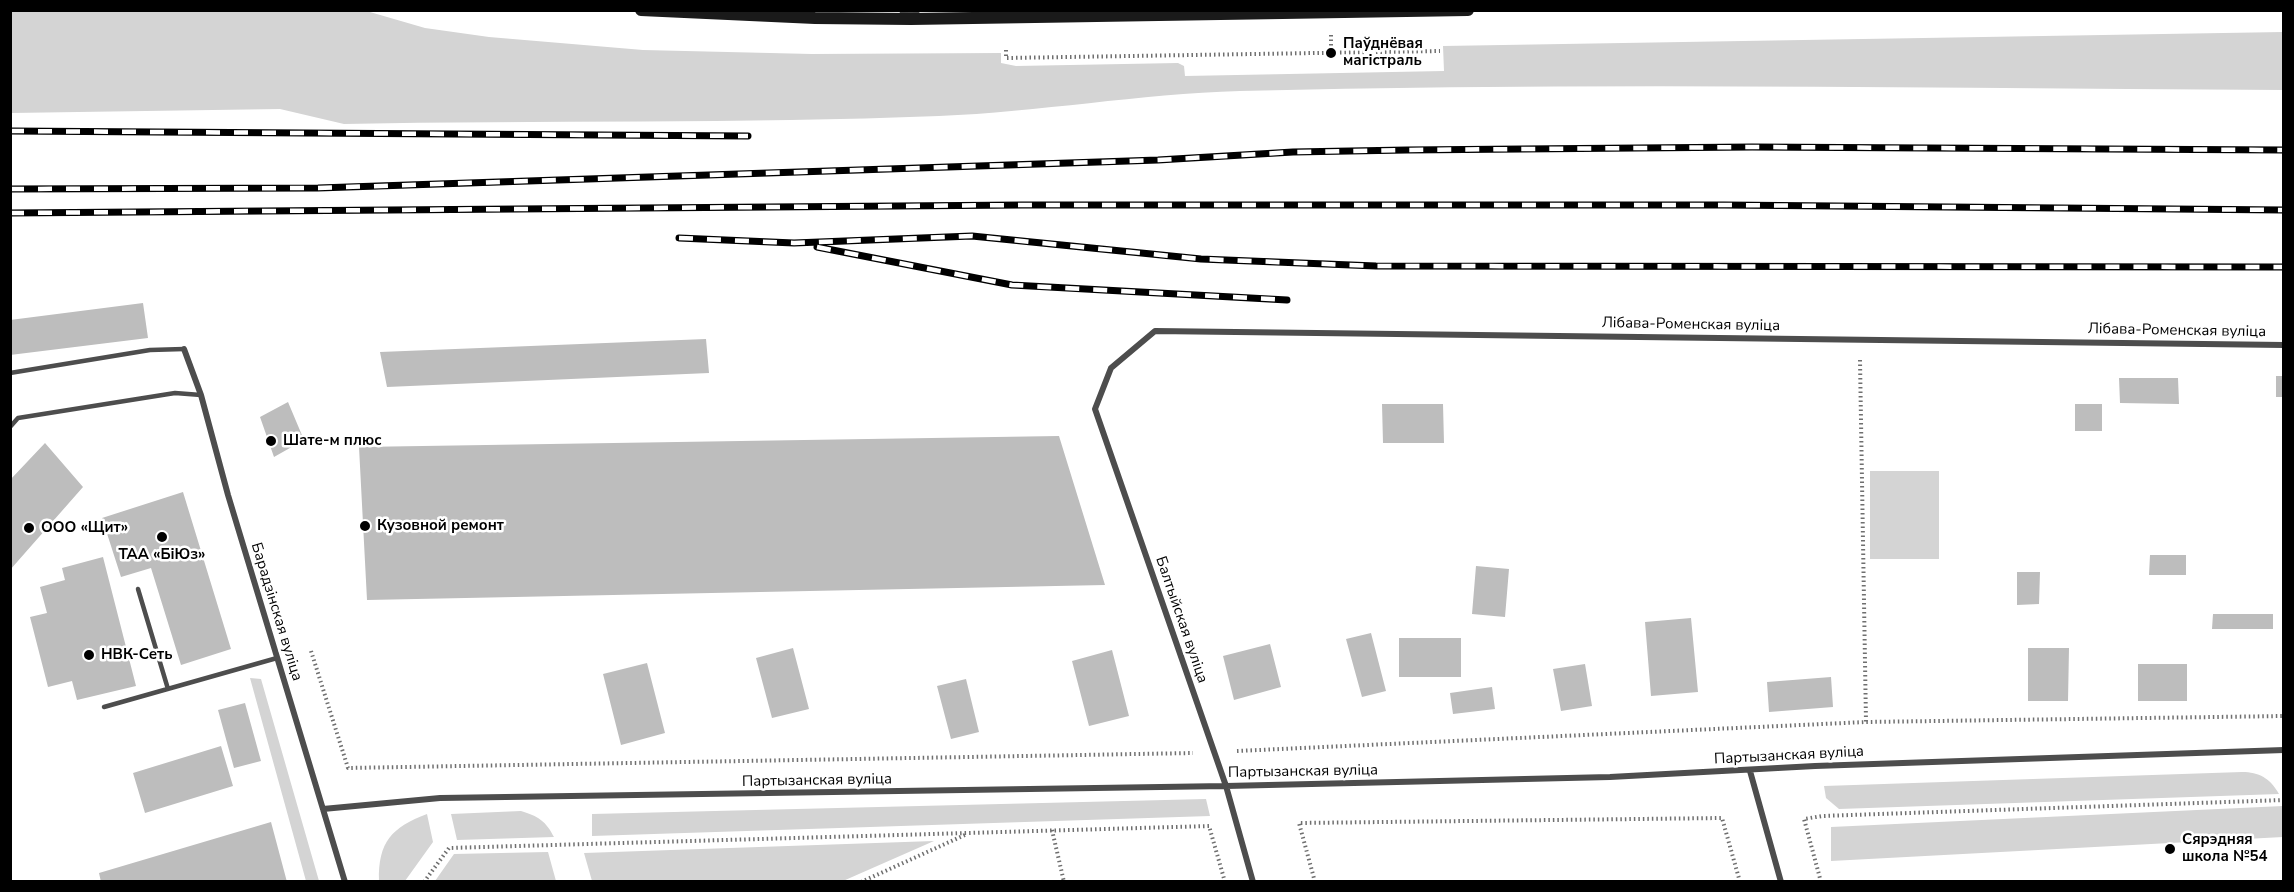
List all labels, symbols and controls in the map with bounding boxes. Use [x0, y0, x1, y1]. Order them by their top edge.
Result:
place label: Паўднёвая магістраль [1343, 35, 1423, 70]
marker: Паўднёвая магістраль [1324, 46, 1338, 60]
street label: Лібава-Роменская вуліца [1602, 314, 1780, 336]
street label: Лібава-Роменская вуліца [2088, 320, 2266, 342]
place label: Шате-м плюс [283, 432, 381, 450]
marker: Шате-м плюс [264, 434, 278, 448]
place label: Кузовной ремонт [377, 517, 504, 535]
place label: ООО «Щит» [41, 519, 128, 537]
marker: Кузовной ремонт [358, 519, 372, 533]
marker: ООО «Щит» [22, 521, 36, 535]
marker: ТАА «БіЮз» [155, 530, 169, 544]
street label: Барадзінская вуліца [246, 541, 306, 683]
place label: ТАА «БіЮз» [119, 546, 205, 564]
street label: Балтыйская вуліца [1151, 554, 1211, 686]
place label: НВК-Сеть [101, 646, 172, 664]
marker: НВК-Сеть [82, 648, 96, 662]
street label: Партызанская вуліца [1714, 743, 1864, 769]
street label: Партызанская вуліца [1228, 762, 1378, 782]
street label: Партызанская вуліца [742, 771, 892, 791]
place label: Сярэдняя школа №54 [2182, 831, 2268, 866]
marker: Сярэдняя школа №54 [2163, 842, 2177, 856]

